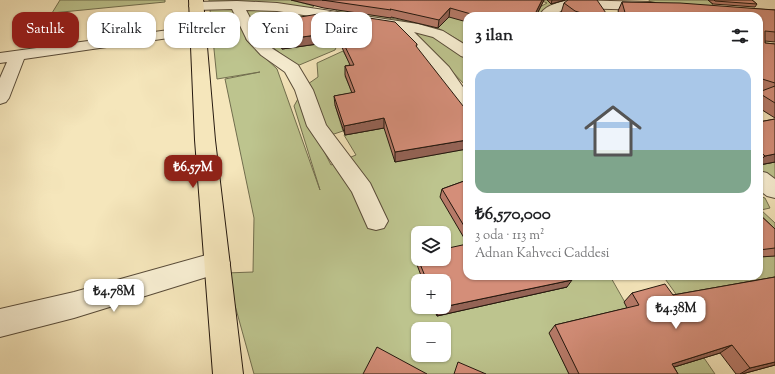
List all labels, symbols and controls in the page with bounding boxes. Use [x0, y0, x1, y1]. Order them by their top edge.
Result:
chip: Satılık [12, 12, 79, 48]
chip: Kiralık [87, 12, 156, 48]
chip: Filtreler [164, 12, 240, 48]
chip: Yeni [248, 12, 303, 48]
chip: Daire [311, 12, 372, 48]
text: 3 ilan [475, 24, 513, 48]
icon: filters [729, 25, 751, 47]
icon: home [577, 95, 649, 167]
pin: ₺6.57M [160, 155, 226, 189]
text: ₺6.57M [173, 159, 213, 177]
text: ₺6,570,000 [475, 203, 551, 227]
map controls [411, 226, 451, 362]
button: layers [411, 226, 451, 266]
text: 3 oda · 113 m² [475, 227, 544, 245]
text: Adnan Kahveci Caddesi [475, 245, 610, 263]
button: + [411, 274, 451, 314]
pin: ₺4.78M [81, 279, 147, 313]
text: ₺4.78M [93, 283, 135, 301]
pin: ₺4.38M [643, 296, 709, 330]
text: ₺4.38M [656, 300, 696, 318]
button: − [411, 322, 451, 362]

